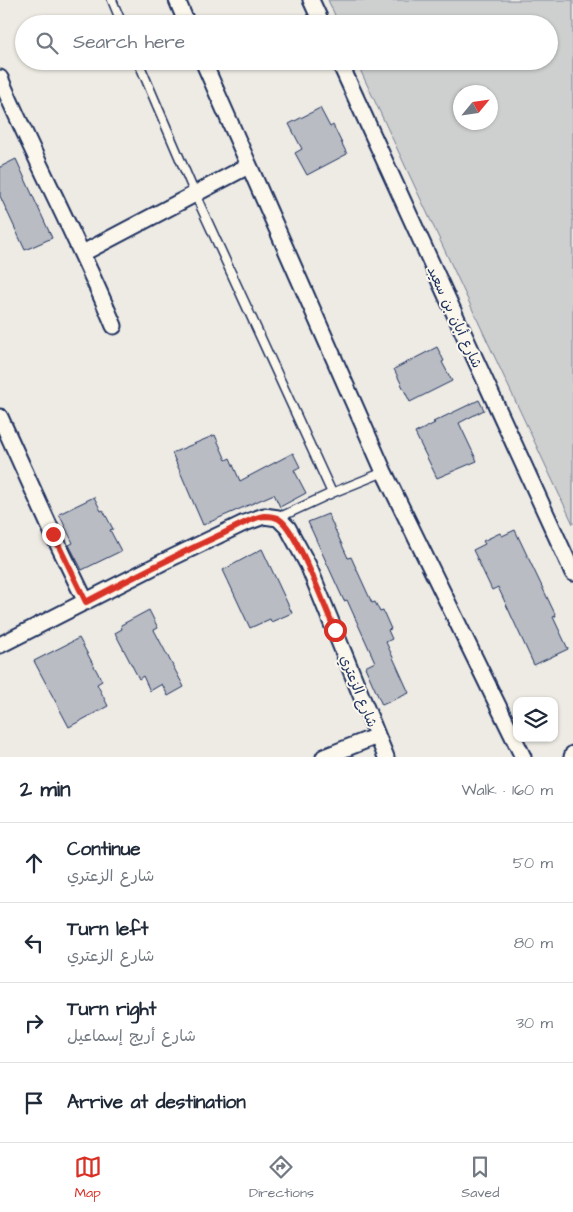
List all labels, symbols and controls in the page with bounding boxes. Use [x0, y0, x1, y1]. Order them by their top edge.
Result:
search box [15, 15, 558, 70]
icon: search [33, 29, 61, 57]
text: Search here [73, 29, 185, 56]
north arrow [453, 85, 498, 130]
street label: شارع أبان بن سعيد [422, 263, 486, 372]
route end [42, 523, 65, 546]
route start [324, 619, 347, 642]
street label: شارع الزعتري [334, 652, 382, 731]
map controls [513, 697, 558, 742]
button: layers [513, 697, 558, 742]
text: 2 min [20, 775, 70, 804]
text: Walk · 160 m [461, 779, 553, 801]
text: Continue [67, 836, 141, 863]
icon: ahead [20, 849, 48, 877]
text: 50 m [513, 852, 553, 874]
text: شارع الزعتري [67, 865, 155, 887]
text: Turn left [67, 916, 148, 943]
icon: left [20, 929, 48, 957]
text: 80 m [514, 932, 553, 954]
text: شارع الزعتري [67, 945, 155, 967]
text: Turn right [67, 996, 156, 1023]
icon: right [20, 1009, 48, 1037]
text: 30 m [516, 1012, 553, 1034]
text: شارع أريج إسماعيل [67, 1025, 196, 1047]
icon: arrive [20, 1089, 48, 1117]
text: Arrive at destination [67, 1089, 246, 1116]
tab: Map [74, 1153, 102, 1203]
tab: Directions [249, 1153, 314, 1203]
tab: Saved [461, 1153, 499, 1203]

